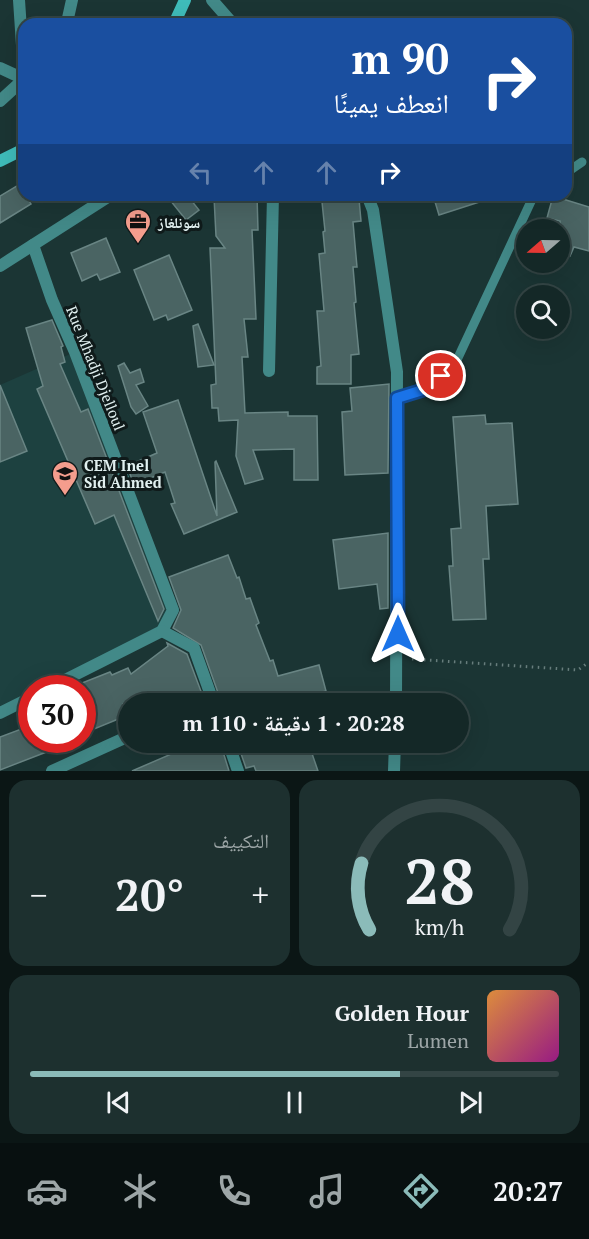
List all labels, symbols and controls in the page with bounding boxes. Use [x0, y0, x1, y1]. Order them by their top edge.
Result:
text: 90 m [351, 30, 449, 86]
icon: right [470, 42, 548, 120]
text: انعطف يمينًا [334, 85, 449, 121]
icon: left [184, 156, 217, 189]
icon: ahead [247, 156, 280, 189]
icon: ahead [310, 156, 343, 189]
icon: right [373, 156, 406, 189]
office icon: سونلغاز [123, 207, 153, 245]
place label: سونلغاز [157, 212, 200, 232]
north arrow [516, 219, 570, 273]
map controls [516, 219, 570, 339]
button: search [516, 285, 570, 339]
street label: Rue Mhadji Djelloul [62, 303, 130, 433]
pin [415, 350, 466, 401]
icon: arrive [424, 359, 457, 392]
place label: CEM Inel Sid Ahmed [84, 455, 162, 492]
school or university icon: CEM Inel Sid Ahmed [50, 459, 80, 497]
position arrow [366, 602, 430, 666]
speed limit sign: 30 [18, 675, 96, 753]
text: 20:28 · 1 دقيقة · 110 m [182, 708, 405, 737]
text: التكييف [213, 827, 269, 854]
text: 28 [404, 839, 475, 922]
text: 20° [115, 864, 184, 924]
text: − [30, 873, 48, 916]
text: + [251, 873, 269, 916]
text: km/h [415, 913, 465, 941]
text: Golden Hour [335, 998, 469, 1027]
text: Lumen [407, 1027, 469, 1054]
icon: previous [102, 1086, 135, 1119]
icon: pause [278, 1086, 311, 1119]
icon: next [454, 1086, 487, 1119]
icon: car [26, 1170, 68, 1212]
icon: climate [119, 1170, 161, 1212]
icon: phone [213, 1170, 255, 1212]
icon: music [306, 1170, 348, 1212]
icon: directions [400, 1170, 442, 1212]
text: 20:27 [493, 1173, 563, 1209]

